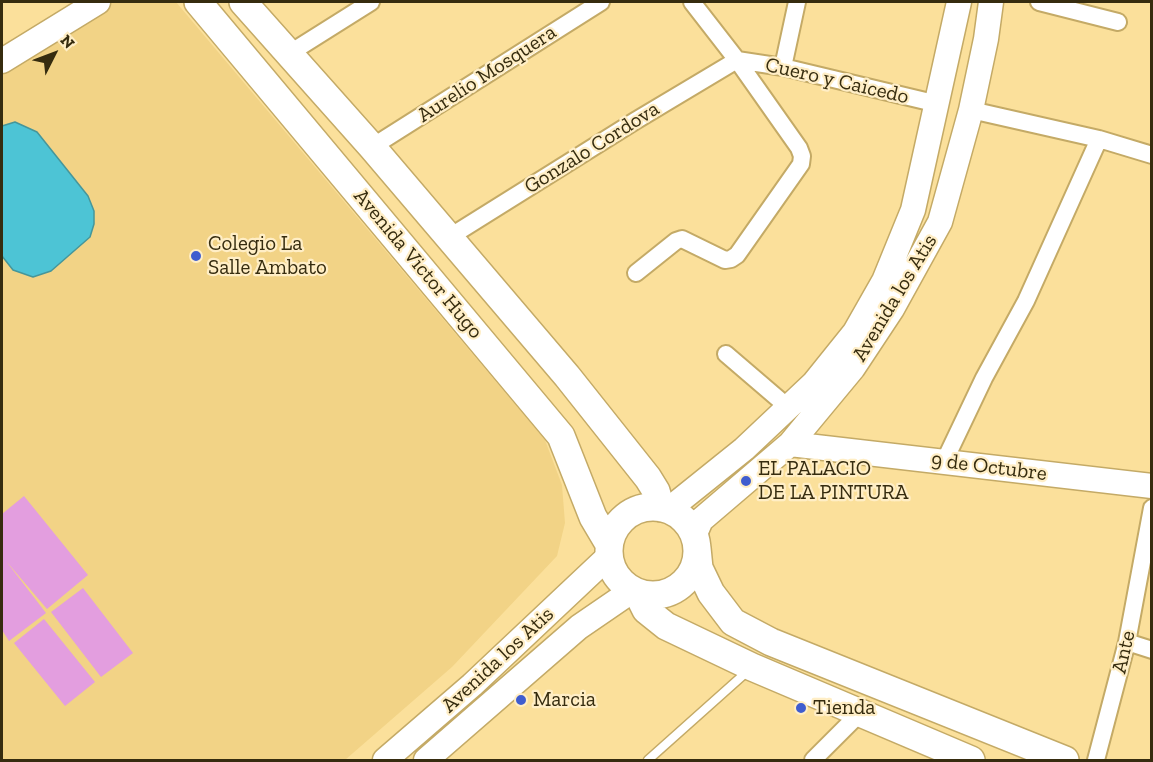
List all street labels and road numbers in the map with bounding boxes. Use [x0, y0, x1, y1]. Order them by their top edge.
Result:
street label: Aurelio Mosquera [413, 20, 561, 128]
street label: Cuero y Caicedo [763, 52, 911, 110]
street label: Gonzalo Cordova [520, 96, 664, 200]
street label: Avenida Victor Hugo [348, 184, 488, 344]
street label: Avenida los Atis [847, 230, 943, 366]
street label: 9 de Octubre [930, 447, 1048, 487]
street label: Avenida los Atis [437, 602, 559, 718]
street label: Ante [1107, 628, 1141, 676]

